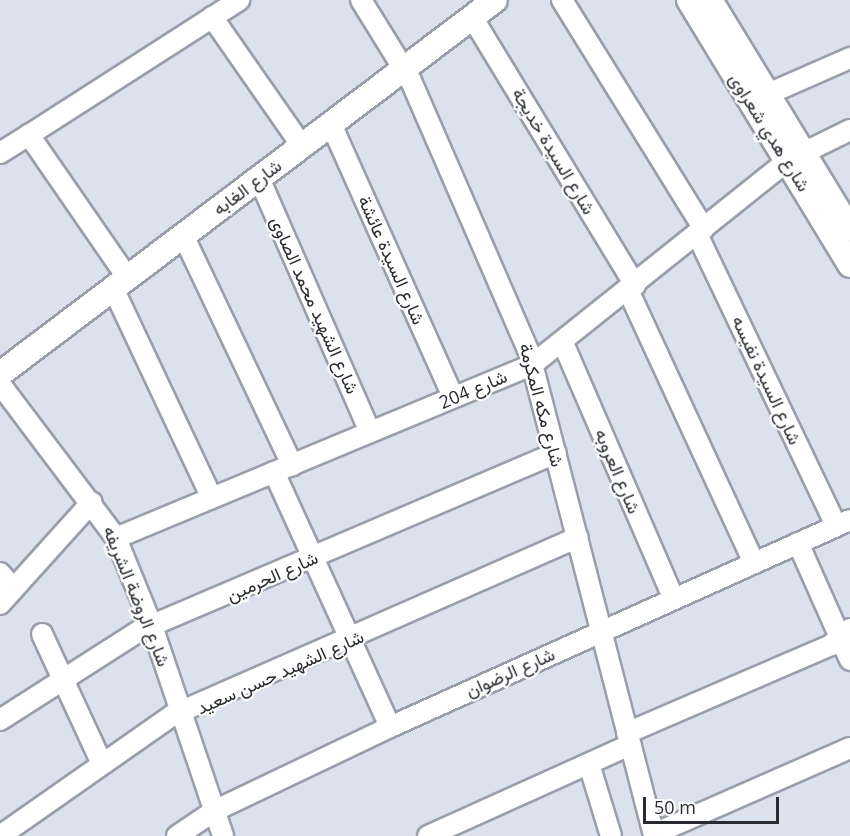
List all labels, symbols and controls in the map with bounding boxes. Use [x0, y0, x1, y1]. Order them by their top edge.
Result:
street label: شارع هدي شعراوى [725, 69, 815, 195]
street label: شارع السيدة خديجة [508, 84, 600, 218]
street label: شارع الغابه [209, 154, 285, 220]
street label: شارع السيدة عائشة [354, 192, 430, 328]
street label: شارع الشهيد محمد الصاوى [266, 213, 364, 397]
street label: شارع السيدة نفيسه [728, 312, 806, 448]
street label: شارع مكه المكرمة [515, 341, 569, 469]
street label: شارع 204 [436, 365, 510, 413]
street label: شارع العروبه [591, 425, 645, 517]
street label: شارع الروضة الشريفه [99, 523, 175, 669]
street label: شارع الحرمين [223, 546, 321, 606]
street label: شارع الشهيد حسن سعيد [193, 625, 367, 719]
street label: شارع الرضوان [462, 643, 558, 701]
scale bar [646, 785, 782, 823]
text: 50 m [654, 795, 696, 819]

